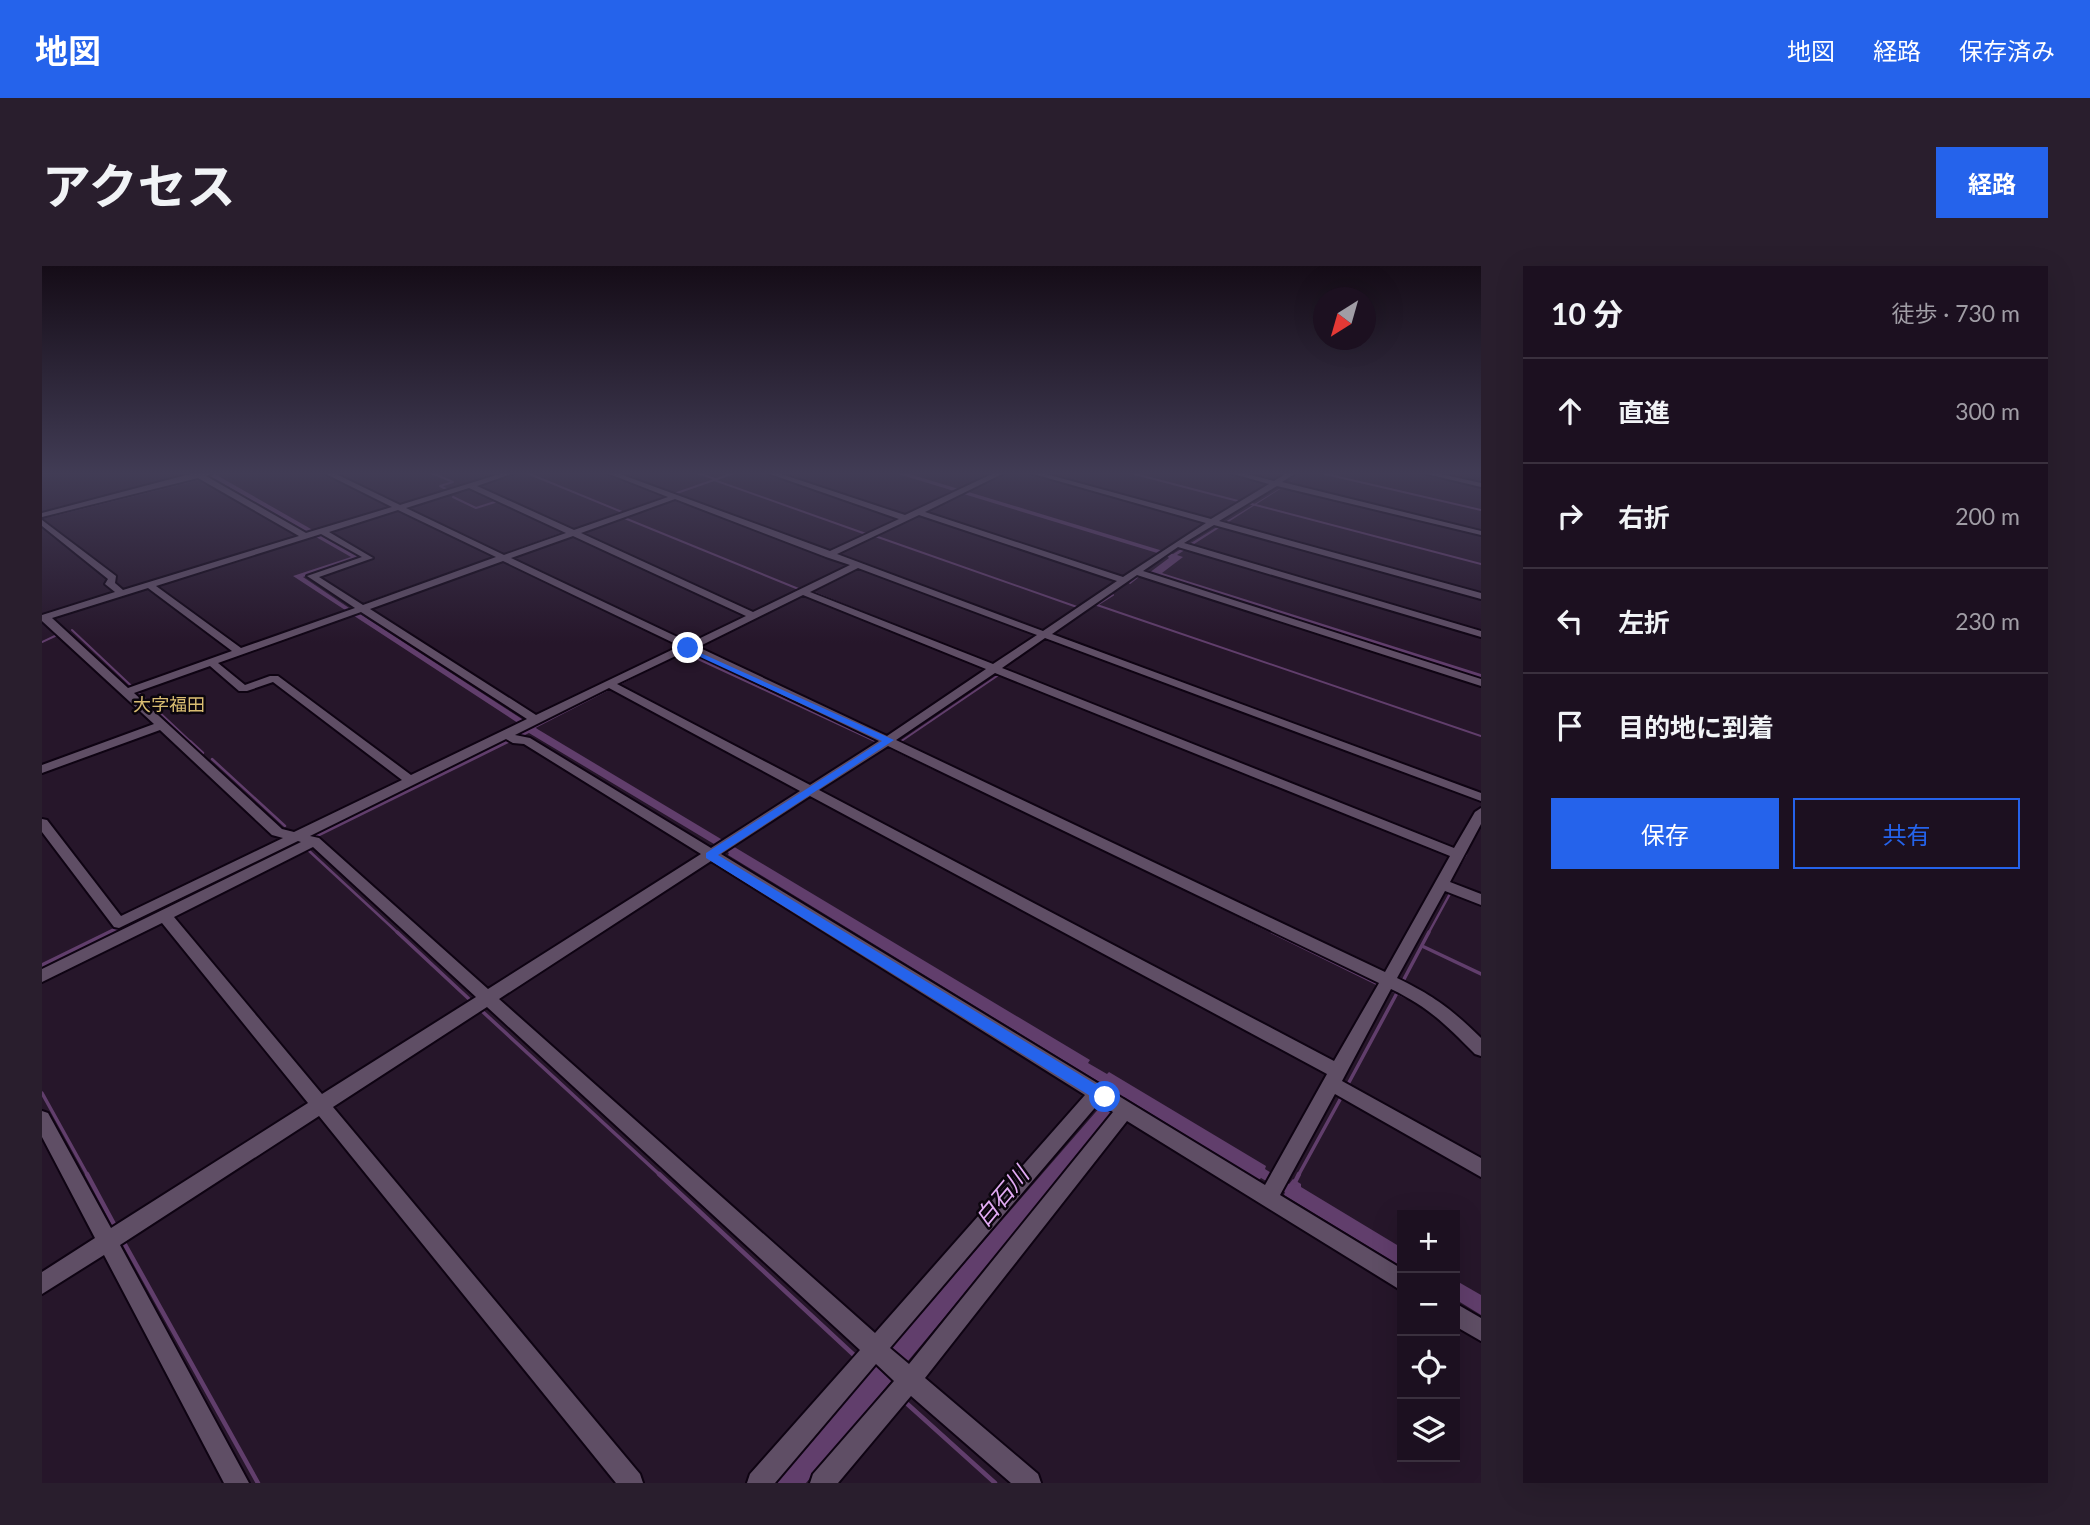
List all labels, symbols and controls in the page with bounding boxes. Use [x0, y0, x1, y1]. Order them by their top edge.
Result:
text: 地図 [35, 30, 101, 70]
text: 地図 [1787, 36, 1835, 65]
text: 経路 [1873, 36, 1921, 65]
text: 保存済み [1959, 36, 2055, 65]
button: 経路 [1936, 147, 2048, 218]
text: アクセス [42, 156, 236, 214]
north arrow [1313, 287, 1376, 350]
text: 10 分 [1551, 295, 1623, 331]
text: 徒歩 · 730 m [1891, 299, 2020, 327]
icon: ahead [1551, 392, 1589, 430]
text: 直進 [1618, 396, 1670, 428]
text: 300 m [1955, 397, 2020, 425]
icon: right [1551, 497, 1589, 535]
text: 右折 [1618, 501, 1670, 533]
text: 200 m [1955, 502, 2020, 530]
icon: left [1551, 602, 1589, 640]
text: 左折 [1618, 606, 1670, 638]
text: 230 m [1955, 607, 2020, 635]
route end [672, 632, 703, 663]
district label: 大字福田 [133, 693, 205, 715]
icon: arrive [1551, 707, 1589, 745]
text: 目的地に到着 [1618, 711, 1774, 743]
button: 保存 [1551, 798, 1779, 869]
button: 共有 [1793, 798, 2020, 869]
route start [1089, 1081, 1120, 1112]
water label: 白石川 [968, 1158, 1036, 1231]
map controls [1397, 1210, 1460, 1462]
button: + [1397, 1210, 1460, 1273]
button: − [1397, 1273, 1460, 1336]
button: locate [1397, 1336, 1460, 1399]
button: layers [1397, 1399, 1460, 1462]

